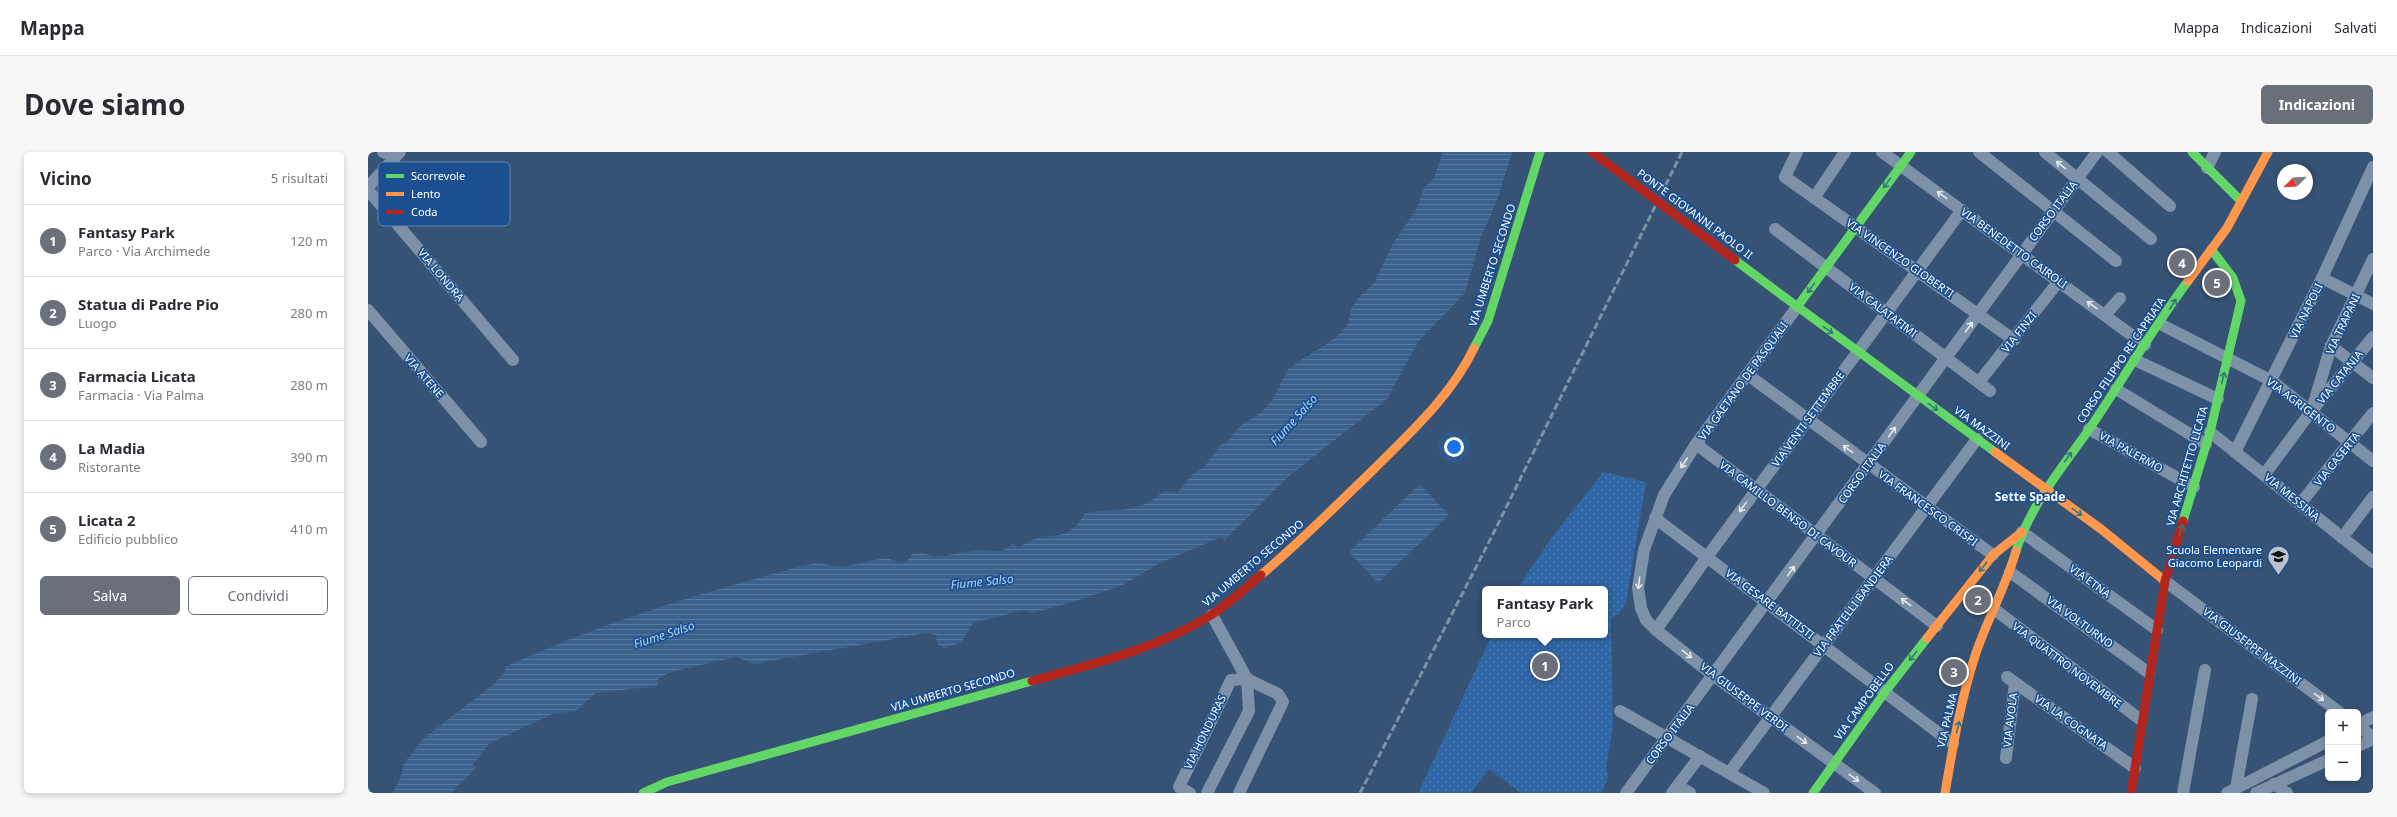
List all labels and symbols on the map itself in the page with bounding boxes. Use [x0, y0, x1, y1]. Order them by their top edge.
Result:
one-way arrow [2056, 161, 2067, 170]
legend [378, 162, 510, 226]
north arrow [2277, 164, 2313, 200]
street label: PONTE GIOVANNI PAOLO II [1634, 165, 1756, 262]
text: Scorrevole [411, 168, 465, 183]
one-way arrow [1883, 177, 1892, 188]
street label: CORSO ITALIA [2025, 177, 2081, 244]
text: Lento [411, 186, 441, 201]
one-way arrow [1936, 191, 1947, 199]
street label: VIA UMBERTO SECONDO [1465, 202, 1518, 328]
text: Coda [411, 204, 438, 219]
street label: VIA BENEDETTO CAIROLI [1958, 204, 2071, 292]
street label: VIA VINCENZO GIOBERTI [1843, 215, 1957, 301]
street label: VIA LONDRA [415, 245, 469, 305]
pin: 4 [2169, 248, 2195, 278]
pin: 5 [2204, 268, 2230, 298]
street label: VIA CALATAFIMI [1846, 279, 1921, 340]
street label: VIA NAPOLI [2286, 280, 2326, 341]
one-way arrow [1807, 282, 1815, 293]
street label: VIA TRAPANI [2322, 291, 2363, 357]
street label: CORSO FILIPPO RE CAPRIATA [2073, 293, 2169, 426]
one-way arrow [2169, 299, 2177, 310]
one-way arrow [2086, 301, 2097, 309]
street label: VIA FINZI [1998, 308, 2039, 355]
street label: VIA GAETANO DE PASQUALI [1695, 318, 1791, 443]
one-way arrow [1965, 322, 1973, 333]
one-way arrow [1823, 326, 1834, 334]
street label: VIA CATANIA [2313, 346, 2366, 407]
street label: VIA ATENE [401, 351, 447, 401]
street label: VIA VENTI SETTEMBRE [1768, 368, 1847, 470]
one-way arrow [2220, 372, 2228, 385]
street label: VIA AGRIGENTO [2264, 374, 2339, 435]
water label: Fiume Salso [1266, 390, 1321, 449]
one-way arrow [1928, 402, 1939, 411]
street label: VIA MAZZINI [1951, 402, 2013, 453]
street label: VIA ARCHITETTO LICATA [2162, 403, 2211, 527]
one-way arrow [1888, 427, 1896, 438]
street label: VIA PALERMO [2097, 428, 2166, 475]
street label: VIA CASERTA [2310, 428, 2364, 489]
your location [1444, 437, 1464, 457]
street label: CORSO ITALIA [1834, 438, 1889, 506]
one-way arrow [1843, 445, 1854, 453]
one-way arrow [2064, 452, 2073, 463]
one-way arrow [1680, 457, 1688, 468]
street label: VIA CAMILLO BENSO DI CAVOUR [1717, 457, 1860, 570]
street label: VIA FRANCESCO CRISPI [1876, 466, 1981, 549]
street label: VIA MESSINA [2261, 470, 2324, 524]
district label: Sette Spade [1995, 488, 2065, 505]
one-way arrow [1739, 502, 1748, 513]
one-way arrow [2071, 508, 2082, 516]
street label: VIA UMBERTO SECONDO [1199, 516, 1307, 610]
one-way arrow [2178, 524, 2185, 537]
place label: Scuola Elementare Giacomo Leopardi [2166, 542, 2262, 570]
school or university icon: Scuola Elementare Giacomo Leopardi [2265, 543, 2291, 576]
street label: VIA FRATELLI BANDIERA [1809, 551, 1896, 660]
street label: VIA ETNA [2067, 560, 2115, 601]
one-way arrow [1979, 562, 1988, 573]
street label: VIA CESARE BATTISTI [1723, 565, 1818, 642]
one-way arrow [1787, 566, 1795, 577]
water label: Fiume Salso [950, 570, 1015, 593]
one-way arrow [1635, 576, 1643, 589]
pin: 2 [1965, 585, 1991, 615]
street label: VIA VOLTURNO [2044, 592, 2117, 651]
one-way arrow [1901, 598, 1912, 607]
street label: VIA GIUSEPPE MAZZINI [2200, 604, 2305, 688]
water label: Fiume Salso [631, 617, 697, 652]
street label: VIA QUATTRO NOVEMBRE [2010, 618, 2125, 711]
one-way arrow [1681, 650, 1692, 659]
pin: 1 [1532, 651, 1558, 681]
one-way arrow [1909, 651, 1917, 662]
pin: 3 [1941, 657, 1967, 687]
street label: VIA GIUSEPPE VERDI [1698, 659, 1791, 735]
street label: VIA CAMPOBELLO [1830, 659, 1897, 743]
street label: VIA UMBERTO SECONDO [889, 665, 1017, 714]
street label: VIA PALMA [1933, 690, 1960, 749]
street label: VIA AVOLA [1999, 691, 2020, 748]
street label: VIA LA COGNATA [2032, 691, 2112, 753]
street label: VIA HONDURAS [1180, 692, 1229, 772]
one-way arrow [2314, 693, 2325, 702]
street label: CORSO ITALIA [1642, 700, 1698, 767]
one-way arrow [1954, 721, 1962, 734]
one-way arrow [1796, 736, 1807, 744]
one-way arrow [1849, 774, 1860, 782]

